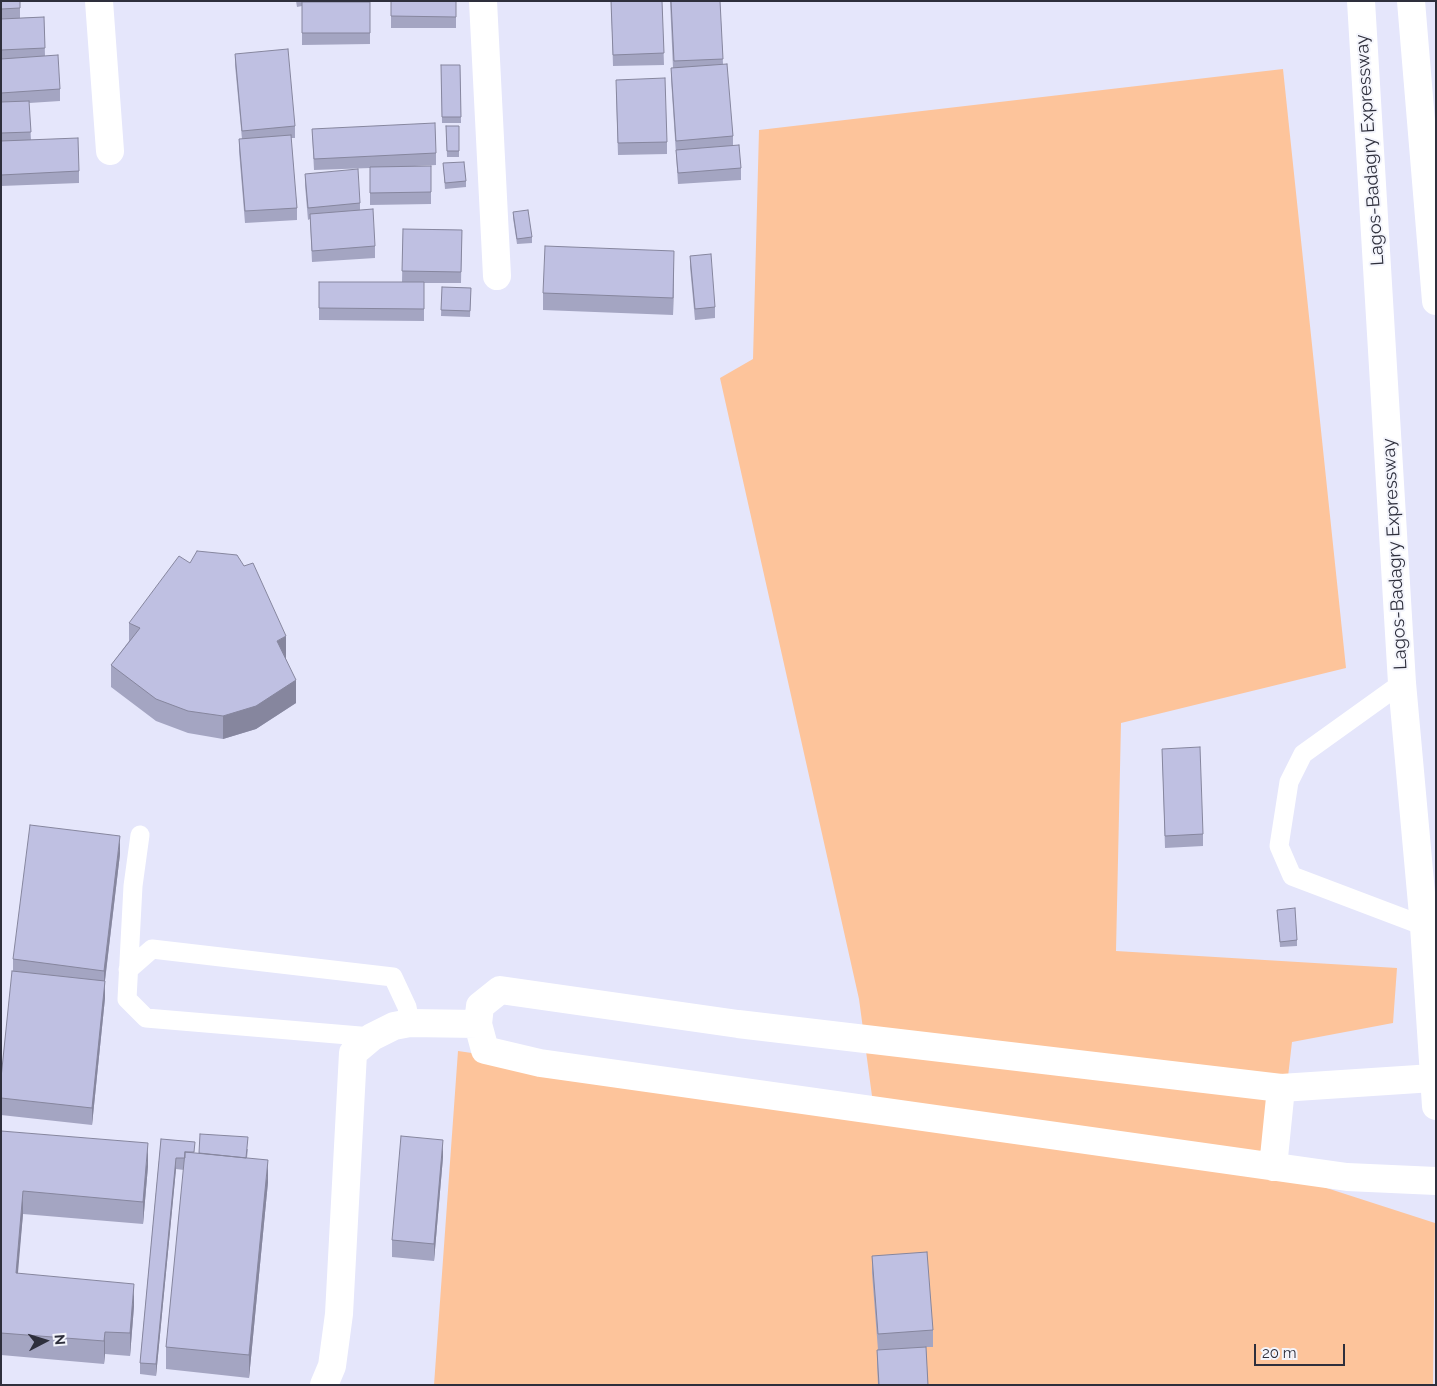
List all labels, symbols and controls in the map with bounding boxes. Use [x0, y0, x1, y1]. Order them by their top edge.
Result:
street label: Lagos-Badagry Expressway [1351, 34, 1389, 266]
street label: Lagos-Badagry Expressway [1378, 438, 1412, 670]
north arrow [20, 1316, 70, 1366]
text: N [52, 1334, 68, 1346]
scale bar [1257, 1334, 1348, 1366]
text: 20 m [1262, 1344, 1297, 1362]

